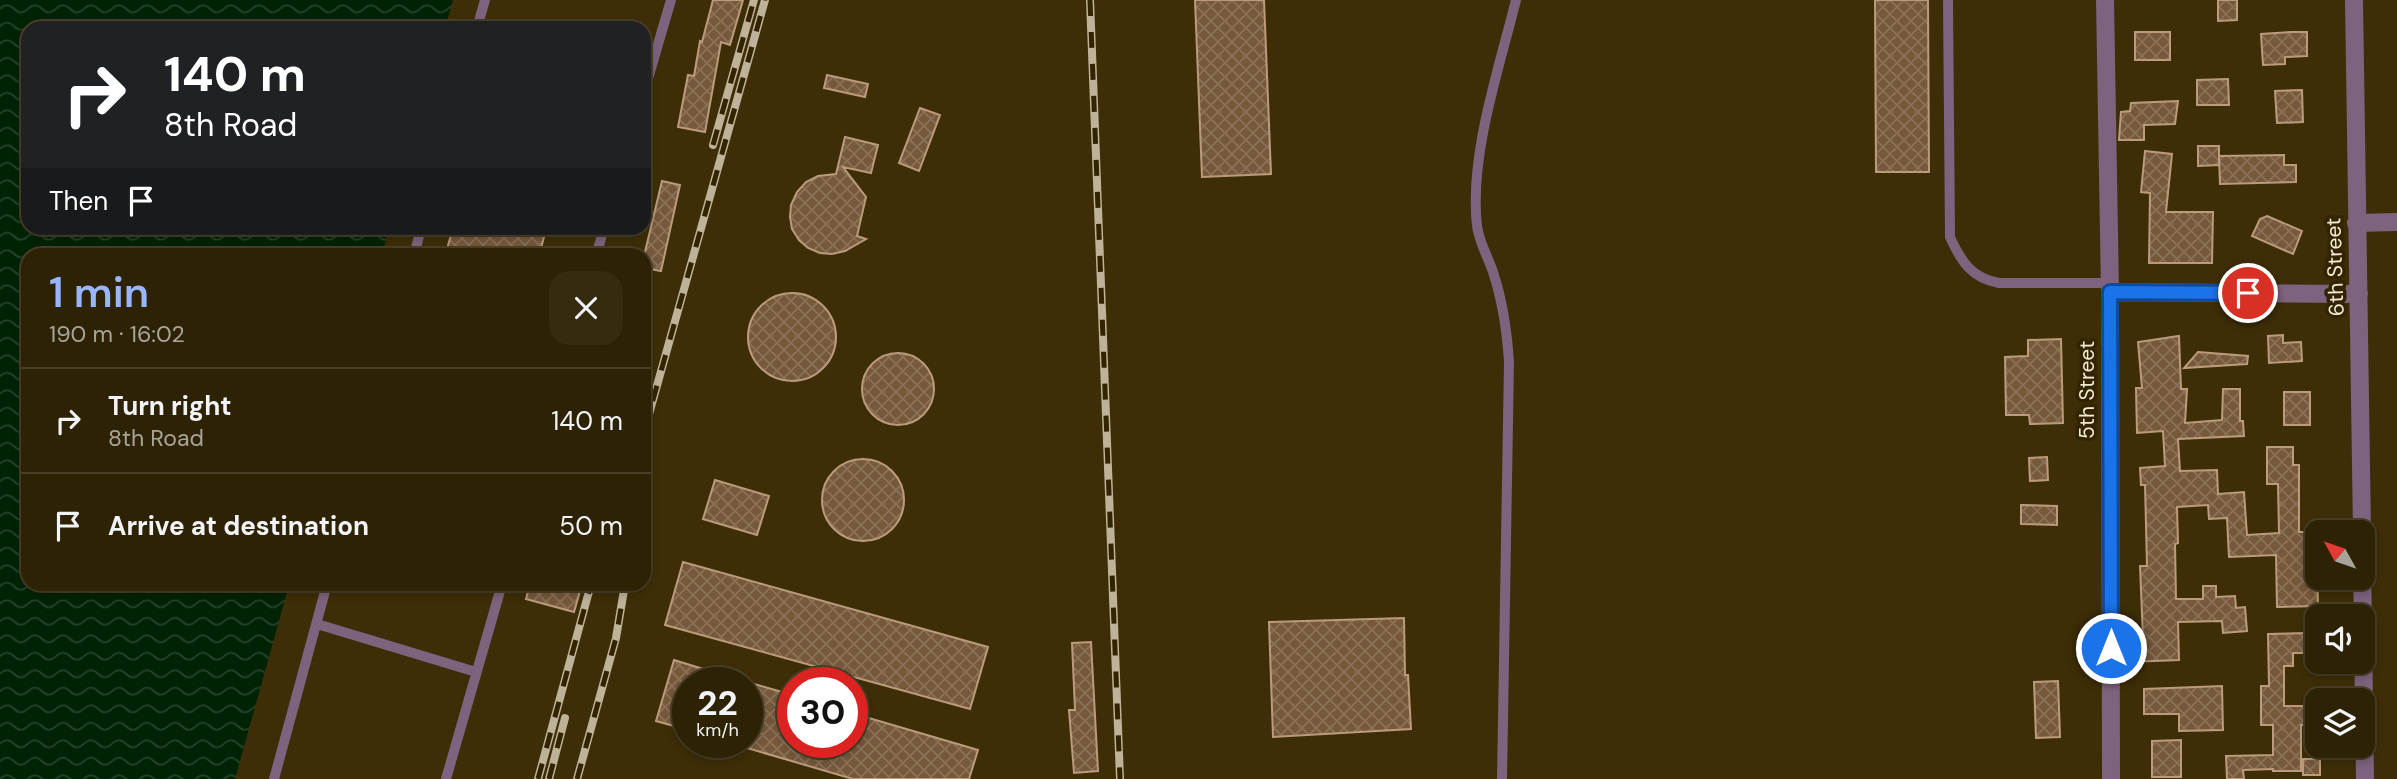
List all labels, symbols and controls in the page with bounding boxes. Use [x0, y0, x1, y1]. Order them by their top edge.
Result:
text: 140 m [164, 42, 306, 106]
icon: right [49, 49, 140, 140]
text: 8th Road [164, 104, 297, 146]
icon: arrive [122, 182, 160, 220]
text: Then [49, 184, 108, 218]
street label: 6th Street [2319, 217, 2351, 317]
pin [2218, 263, 2278, 323]
text: 1 min [49, 265, 149, 320]
button: close [549, 271, 623, 345]
icon: arrive [2229, 274, 2267, 312]
text: 190 m · 16:02 [49, 319, 185, 349]
street label: 5th Street [2073, 341, 2101, 439]
text: Turn right [108, 389, 232, 423]
icon: right [49, 402, 87, 440]
text: 140 m [551, 404, 623, 438]
text: 8th Road [108, 423, 204, 453]
icon: arrive [49, 507, 87, 545]
text: Arrive at destination [108, 509, 369, 543]
text: 50 m [559, 509, 623, 543]
north arrow [2305, 520, 2375, 590]
map controls [2305, 520, 2375, 758]
button: sound [2305, 604, 2375, 674]
position arrow [2074, 611, 2148, 685]
speed limit sign: 30 [777, 667, 868, 758]
text: 22 [697, 680, 738, 726]
button: layers [2305, 688, 2375, 758]
text: km/h [696, 718, 739, 742]

